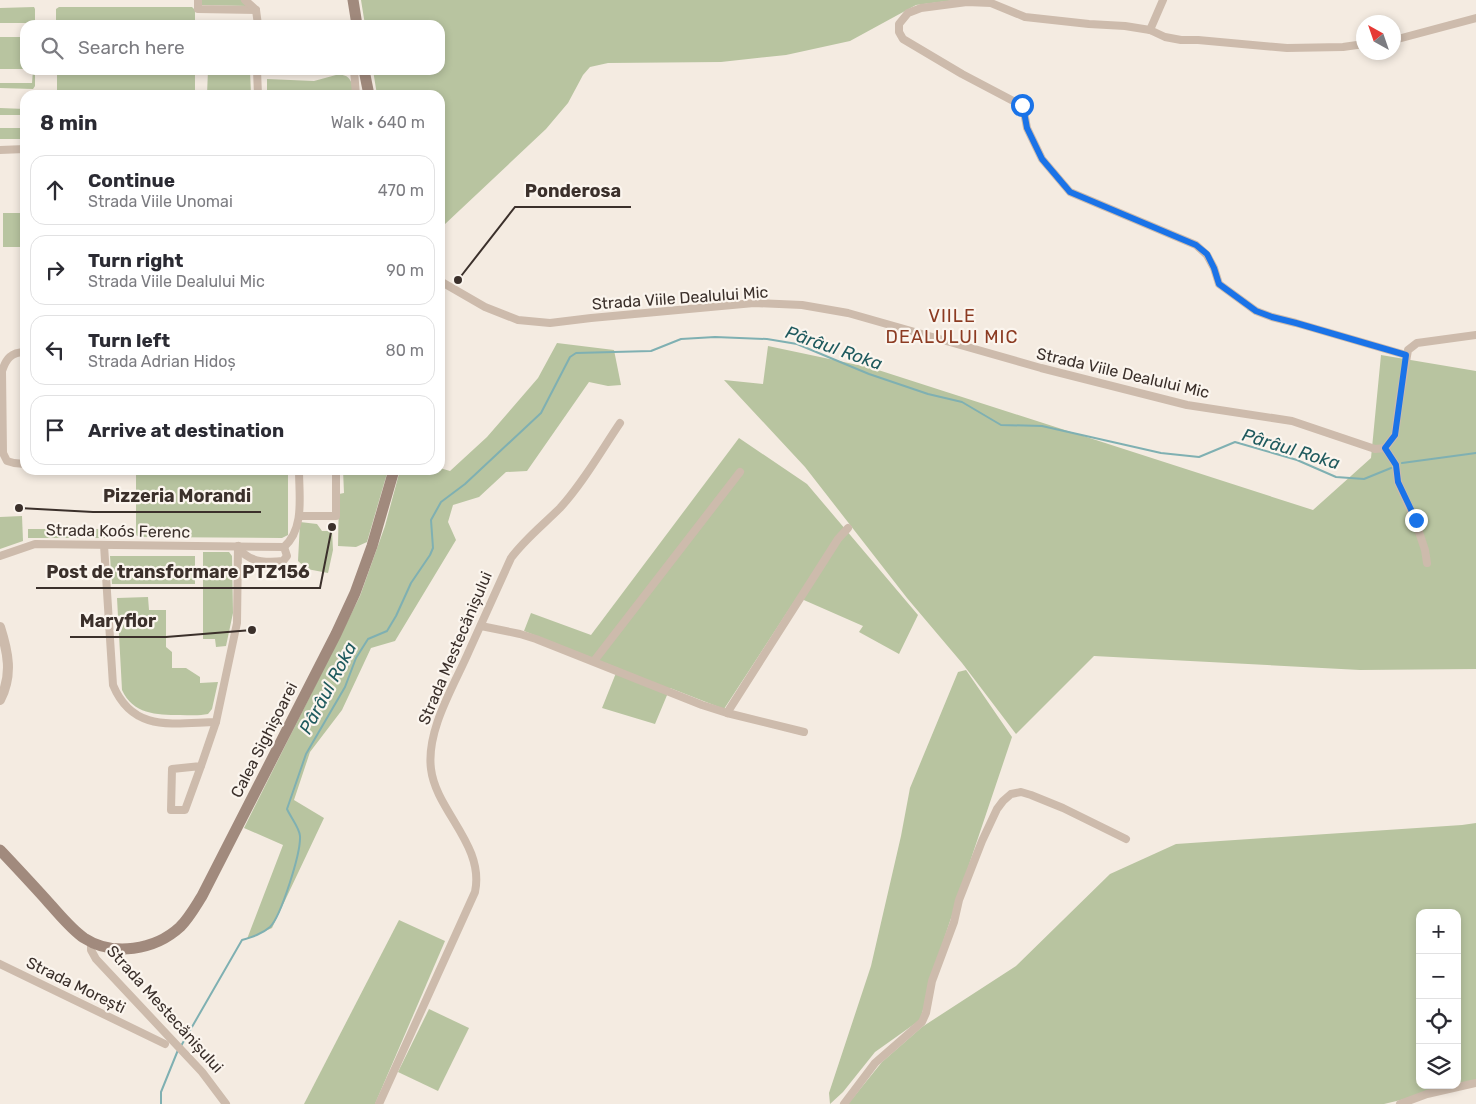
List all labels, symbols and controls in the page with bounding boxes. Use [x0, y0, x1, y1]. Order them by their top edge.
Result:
north arrow [1356, 15, 1401, 60]
search box [20, 20, 445, 75]
icon: search [38, 34, 66, 62]
text: Search here [78, 36, 185, 59]
route start [1011, 94, 1034, 117]
text: 8 min [40, 110, 97, 135]
text: Walk · 640 m [331, 113, 425, 132]
text: Continue [88, 169, 175, 192]
callout: Ponderosa [515, 174, 631, 207]
icon: ahead [41, 176, 69, 204]
text: Ponderosa [525, 180, 621, 202]
text: 470 m [378, 181, 424, 200]
text: Strada Viile Unomai [88, 192, 233, 211]
text: Turn right [88, 249, 183, 272]
icon: right [41, 256, 69, 284]
text: 90 m [386, 261, 424, 280]
text: Strada Viile Dealului Mic [88, 272, 265, 291]
street label: Strada Viile Dealului Mic [591, 282, 769, 314]
district label: VIILE DEALULUI MIC [886, 305, 1018, 348]
water label: Pârâul Roka [783, 321, 886, 375]
text: Turn left [88, 329, 170, 352]
icon: left [41, 336, 69, 364]
text: 80 m [386, 341, 424, 360]
street label: Strada Viile Dealului Mic [1035, 344, 1211, 402]
text: Strada Adrian Hidoș [88, 352, 236, 371]
icon: arrive [41, 416, 69, 444]
text: Arrive at destination [88, 419, 284, 442]
water label: Pârâul Roka [1239, 424, 1343, 474]
callout: Pizzeria Morandi [93, 479, 261, 512]
text: Pizzeria Morandi [103, 485, 251, 507]
route end [1405, 509, 1428, 532]
street label: Strada Koós Ferenc [46, 520, 191, 542]
callout: Post de transformare PTZ156 [36, 555, 320, 588]
text: Post de transformare PTZ156 [46, 561, 310, 583]
street label: Strada Mestecănișului [414, 568, 496, 728]
callout: Maryflor [70, 604, 166, 637]
text: Maryflor [80, 610, 156, 632]
water label: Pârâul Roka [295, 638, 362, 738]
street label: Calea Sighișoarei [227, 679, 301, 801]
map controls [1416, 909, 1461, 1089]
button: + [1416, 909, 1461, 954]
street label: Strada Mestecănișului [103, 941, 227, 1077]
street label: Strada Morești [23, 953, 129, 1017]
button: − [1416, 954, 1461, 999]
button: locate [1416, 999, 1461, 1044]
button: layers [1416, 1044, 1461, 1089]

